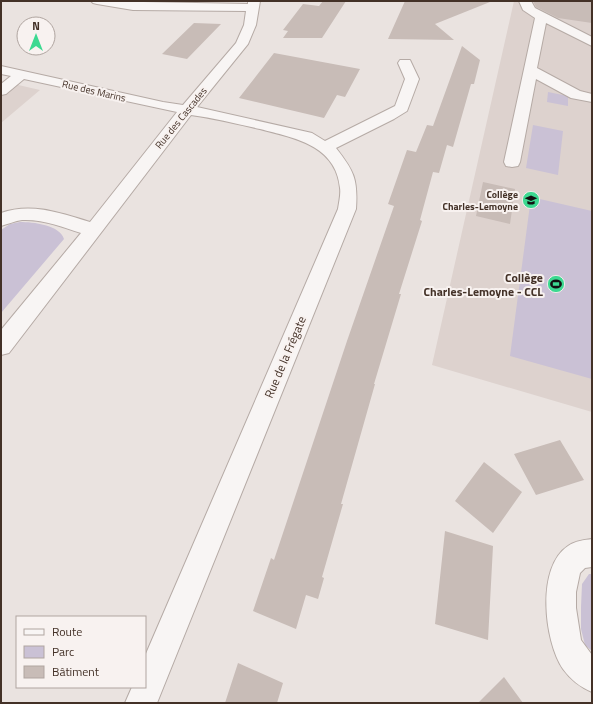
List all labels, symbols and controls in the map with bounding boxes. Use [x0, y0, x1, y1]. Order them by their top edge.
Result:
north arrow [16, 16, 56, 56]
text: N [32, 18, 40, 34]
street label: Rue des Marins [61, 76, 128, 106]
street label: Rue des Cascades [151, 84, 211, 152]
place label: Collège Charles-Lemoyne [443, 187, 518, 214]
school or university icon: Collège Charles-Lemoyne [521, 190, 541, 210]
place label: Collège Charles-Lemoyne - CCL [424, 268, 543, 301]
sports icon: Collège Charles-Lemoyne - CCL [546, 274, 566, 294]
street label: Rue de la Frégate [259, 313, 311, 401]
legend [16, 616, 146, 688]
text: Route [52, 622, 82, 641]
text: Parc [52, 642, 74, 661]
text: Bâtiment [52, 662, 100, 681]

